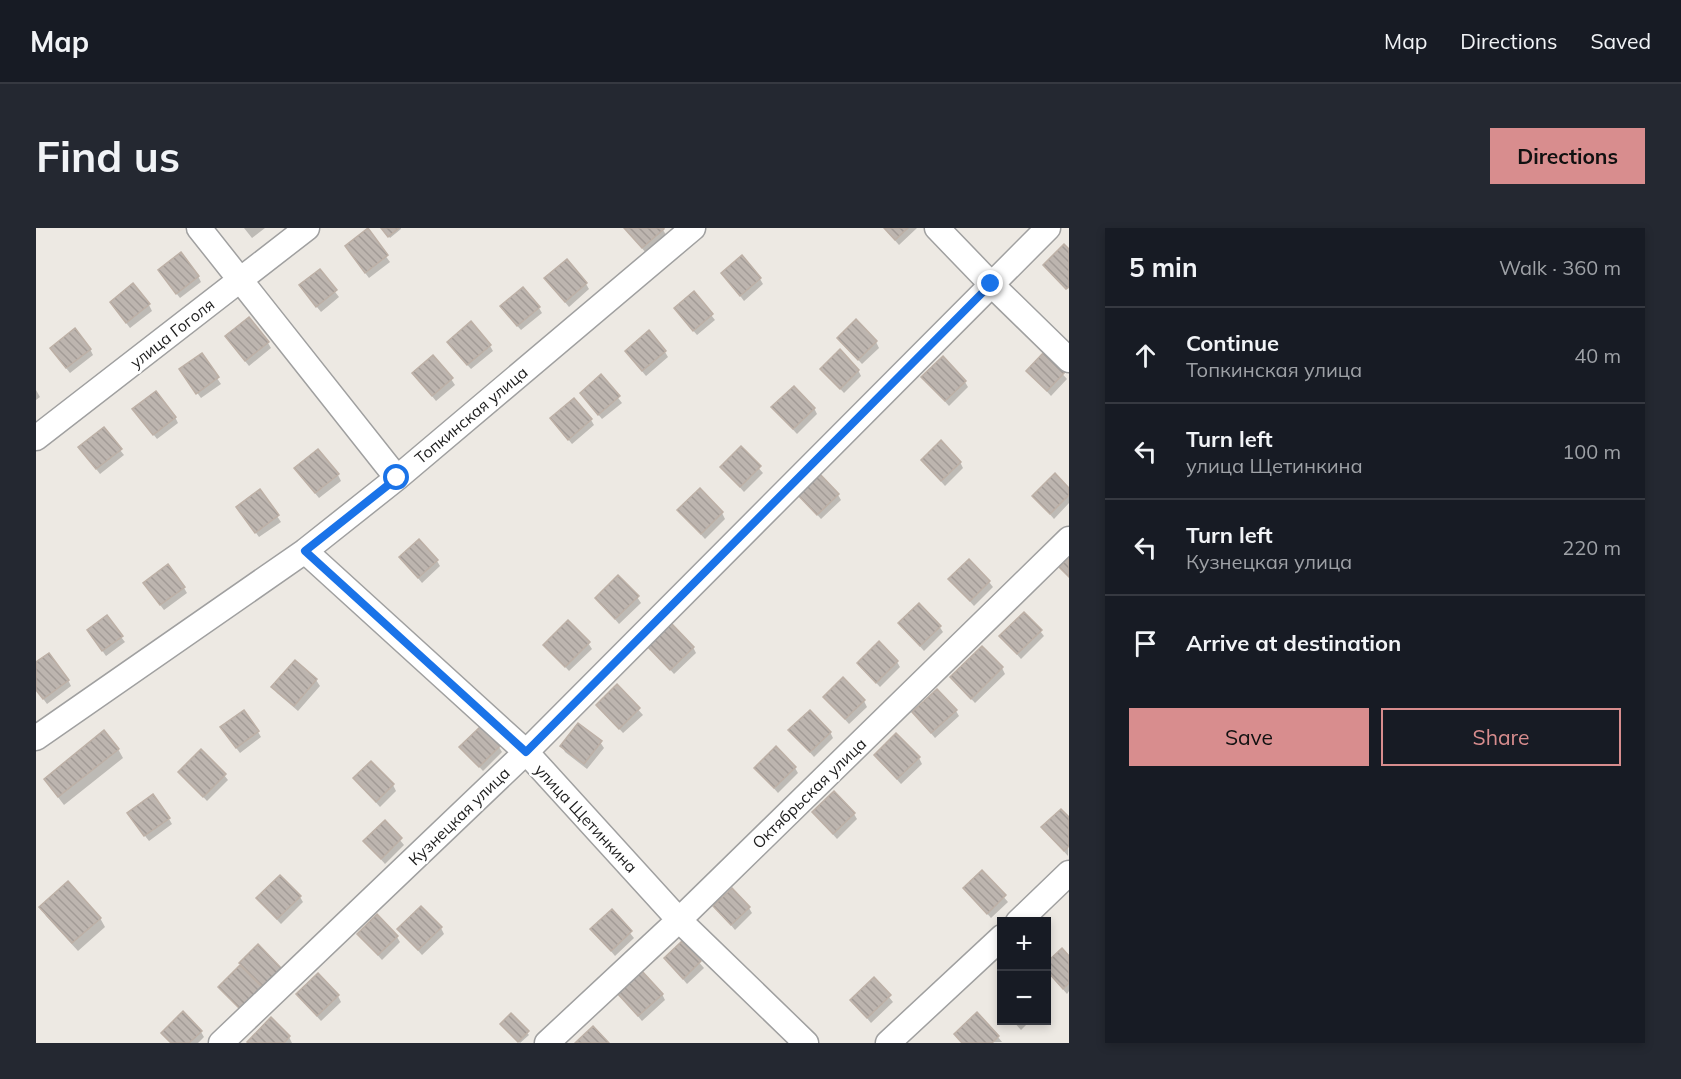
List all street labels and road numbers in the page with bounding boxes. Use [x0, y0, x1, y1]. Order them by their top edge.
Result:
street label: улица Гоголя [126, 294, 218, 372]
street label: Топкинская улица [411, 362, 531, 468]
street label: Октябрьская улица [748, 733, 870, 853]
street label: улица Щетинкина [530, 759, 642, 877]
street label: Кузнецкая улица [404, 763, 514, 869]

